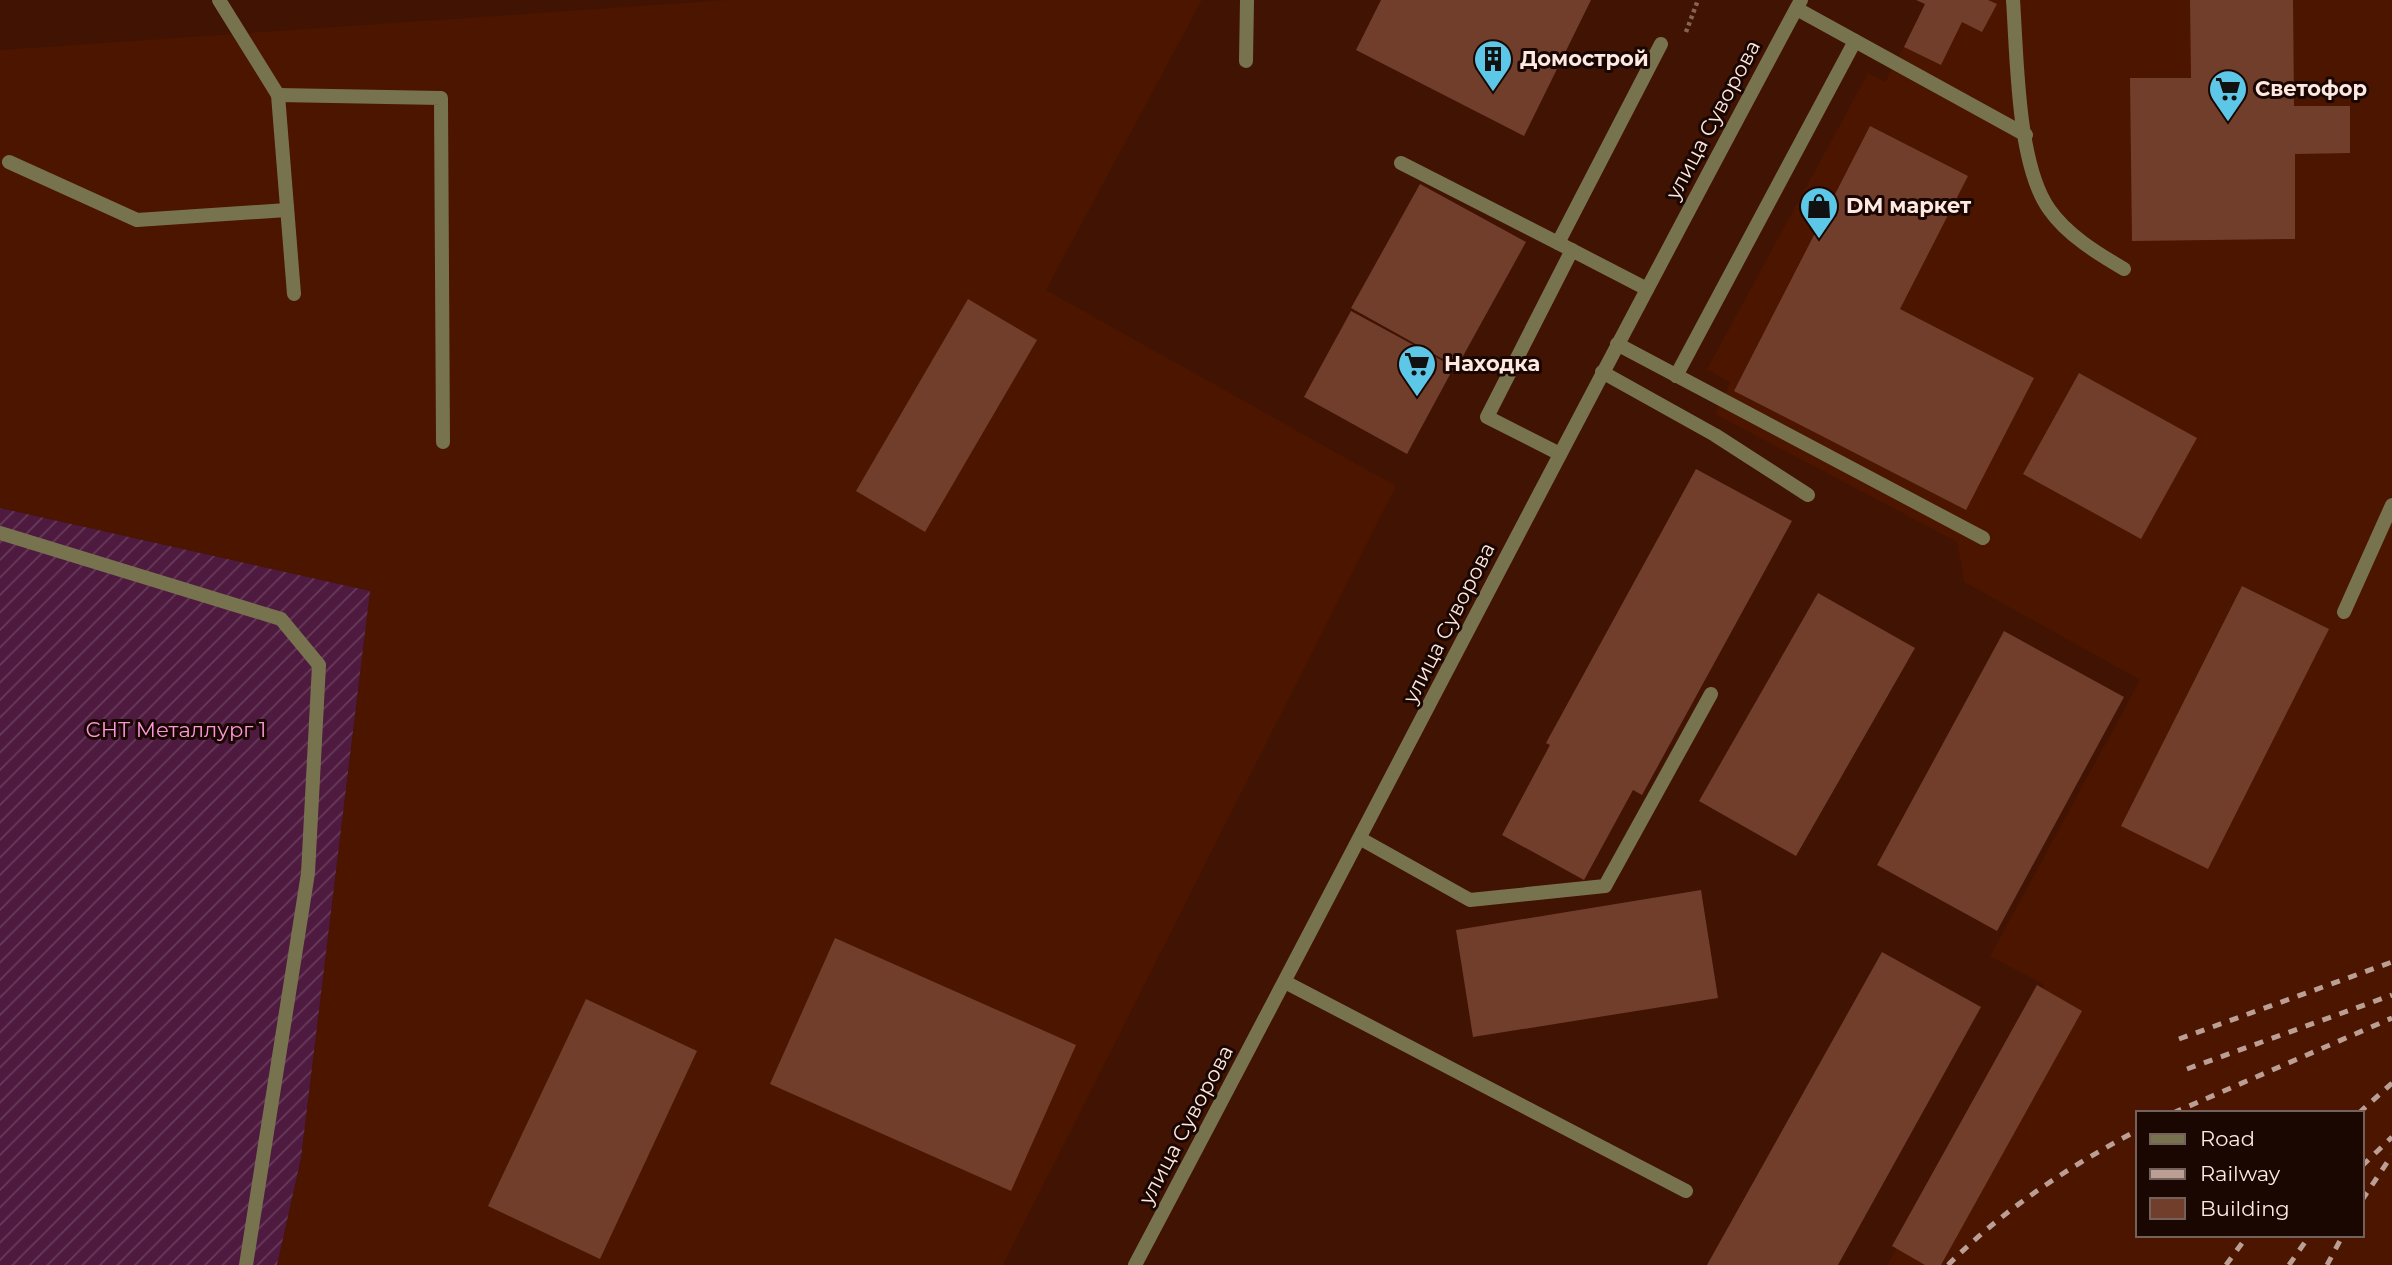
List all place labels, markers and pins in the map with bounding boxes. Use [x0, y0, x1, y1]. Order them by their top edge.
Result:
building icon: Домострой [1472, 38, 1514, 93]
place label: Домострой [1520, 46, 1649, 71]
supermarket icon: Светофор [2207, 68, 2249, 123]
place label: Светофор [2255, 76, 2367, 101]
shop icon: DM маркет [1798, 185, 1840, 240]
place label: DM маркет [1846, 193, 1972, 218]
supermarket icon: Находка [1396, 343, 1438, 398]
place label: Находка [1444, 351, 1540, 376]

